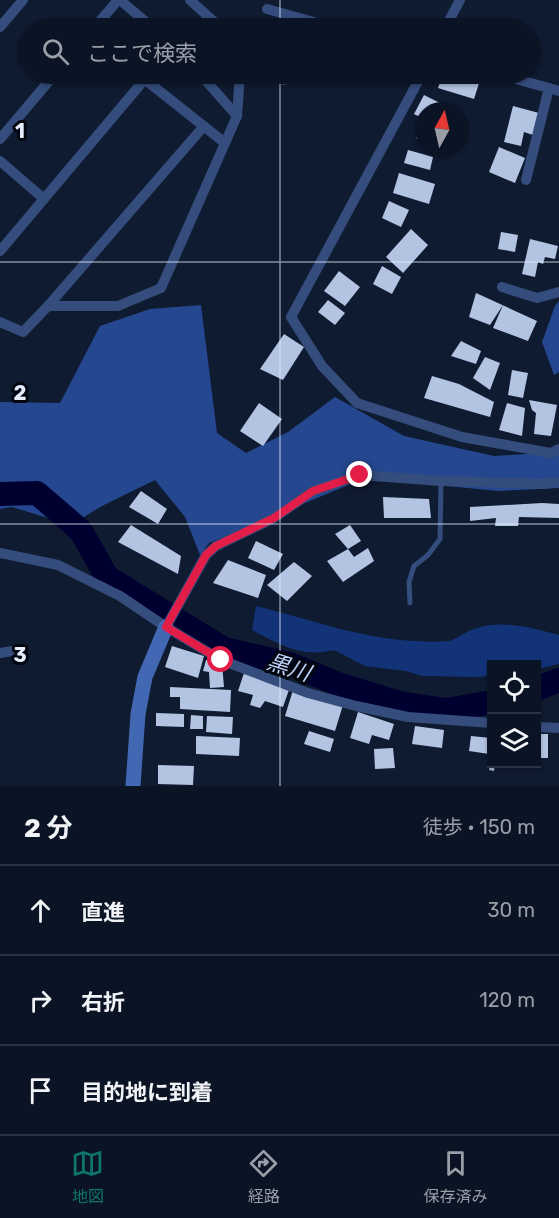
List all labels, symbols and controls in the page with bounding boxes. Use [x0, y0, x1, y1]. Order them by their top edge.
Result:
search box [18, 18, 541, 84]
icon: search [39, 35, 72, 68]
text: ここで検索 [87, 40, 197, 67]
north arrow [415, 102, 469, 156]
text: 1 [15, 119, 25, 143]
text: 2 [14, 381, 27, 405]
route end [346, 461, 372, 487]
text: 3 [13, 643, 27, 667]
route start [207, 646, 233, 672]
water label: 黒川 [264, 648, 316, 688]
map controls [487, 660, 541, 768]
button: locate [487, 660, 541, 714]
button: layers [487, 714, 541, 768]
text: 2 分 [24, 813, 72, 844]
text: 徒歩 · 150 m [423, 815, 535, 839]
icon: ahead [24, 894, 57, 927]
text: 30 m [488, 898, 535, 922]
text: 直進 [81, 899, 125, 926]
icon: right [24, 984, 57, 1017]
text: 120 m [479, 988, 535, 1012]
text: 右折 [81, 989, 125, 1016]
icon: arrive [24, 1074, 57, 1107]
text: 目的地に到着 [81, 1079, 213, 1106]
tab: 地図 [71, 1147, 104, 1207]
tab: 経路 [247, 1147, 280, 1207]
tab: 保存済み [423, 1147, 487, 1207]

